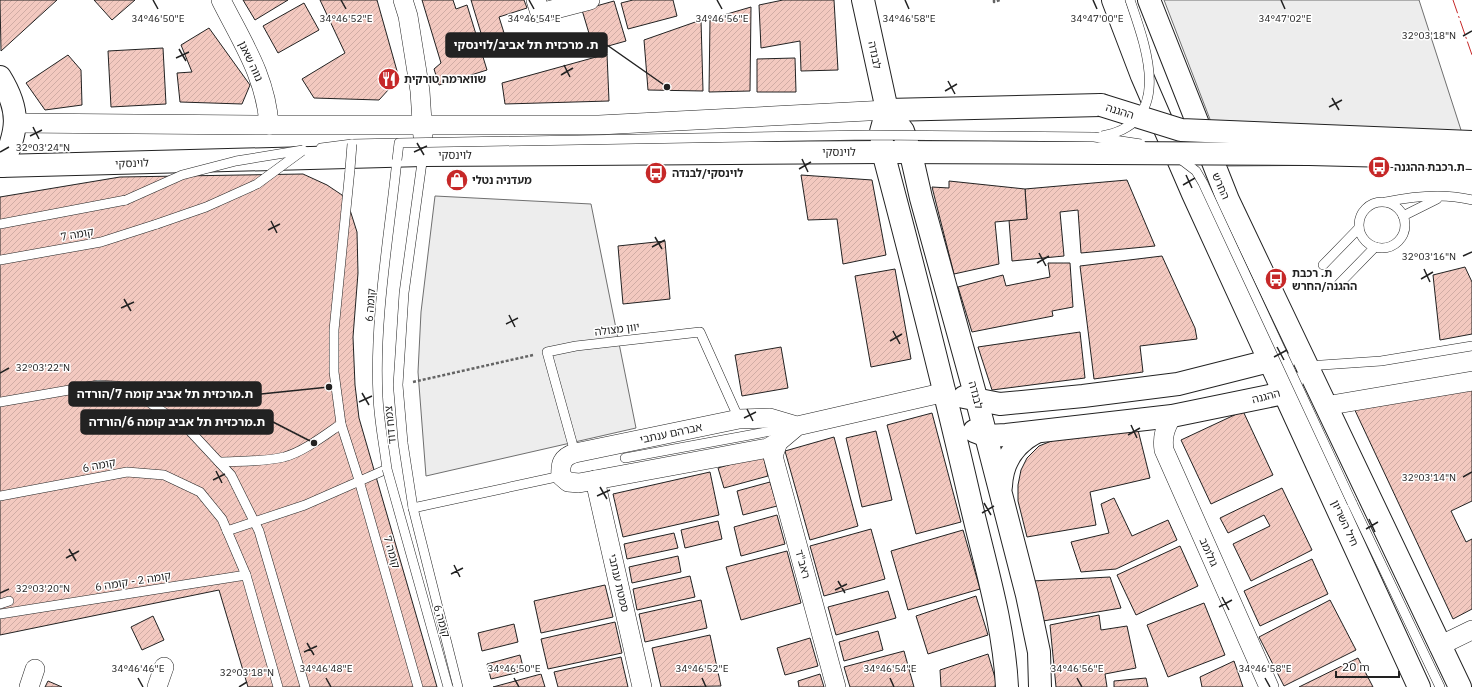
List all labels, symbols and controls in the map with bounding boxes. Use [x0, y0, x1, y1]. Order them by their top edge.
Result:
text: 34°46'50"E [131, 12, 185, 25]
text: 34°46'52"E [319, 12, 373, 25]
text: 34°46'54"E [507, 12, 561, 25]
text: 34°46'56"E [695, 12, 749, 25]
text: 34°46'58"E [882, 12, 936, 25]
text: 34°47'00"E [1070, 12, 1124, 25]
text: 34°47'02"E [1258, 12, 1312, 25]
text: 32°03'18"N [1402, 29, 1456, 42]
callout: ת. מרכזית תל אביב/לוינסקי [446, 33, 607, 57]
text: ת. מרכזית תל אביב/לוינסקי [454, 37, 598, 52]
street label: נווה שאנן [236, 39, 266, 83]
street label: לבנדה [865, 40, 885, 71]
restaurant icon: שווארמה טורקית [376, 66, 402, 92]
place label: שווארמה טורקית [404, 72, 486, 86]
street label: ההגנה [1104, 100, 1136, 122]
text: 32°03'24"N [16, 141, 70, 154]
street label: לוינסקי [822, 145, 856, 159]
street label: לוינסקי [438, 148, 472, 162]
bus stop icon: ת.רכבת ההגנה [1366, 154, 1392, 180]
street label: לוינסקי [115, 155, 149, 171]
bus stop icon: לוינסקי/לבנדה [643, 160, 669, 186]
place label: ת.רכבת ההגנה [1394, 160, 1465, 174]
place label: לוינסקי/לבנדה [672, 166, 743, 180]
shop icon: מעדניה נטלי [444, 167, 470, 193]
street label: החרש [1209, 170, 1233, 202]
place label: מעדניה נטלי [472, 173, 532, 187]
street label: קומה 7 [59, 224, 95, 244]
text: 32°03'16"N [1402, 250, 1456, 263]
bus stop icon: ת. רכבת ההגנה/החרש [1263, 266, 1289, 292]
place label: ת. רכבת ההגנה/החרש [1292, 266, 1357, 293]
street label: קומה 6 [362, 288, 378, 322]
street label: יוון מצולה [594, 319, 640, 339]
text: 32°03'22"N [16, 361, 70, 374]
street label: לבנדה [966, 379, 987, 411]
callout: ת.מרכזית תל אביב קומה 7/הורדה [69, 382, 261, 406]
street label: ההגנה [1250, 385, 1282, 407]
text: ת.מרכזית תל אביב קומה 7/הורדה [77, 386, 253, 401]
street label: צמח דוד [381, 405, 399, 445]
callout: ת.מרכזית תל אביב קומה 6/הורדה [81, 410, 273, 434]
text: ת.מרכזית תל אביב קומה 6/הורדה [89, 414, 265, 429]
street label: אברהם ענתבי [638, 420, 704, 446]
street label: קומה 6 [81, 455, 117, 475]
text: 32°03'14"N [1402, 471, 1456, 484]
street label: חיל השריון [1328, 498, 1362, 548]
street label: קומה 7 [381, 534, 403, 570]
street label: גולומב [1196, 535, 1222, 569]
street label: ראב"ד [792, 548, 814, 580]
street label: סמטת ענתבי [606, 553, 632, 613]
street label: קומה 2 - קומה 6 [94, 568, 172, 594]
text: 32°03'20"N [16, 582, 70, 595]
street label: קומה 6 [431, 603, 453, 639]
scale bar [1336, 653, 1399, 679]
text: 20 m [1342, 659, 1370, 674]
text: 34°46'46"E [111, 662, 165, 675]
text: 34°46'48"E [299, 662, 353, 675]
text: 34°46'50"E [487, 662, 541, 675]
text: 34°46'52"E [675, 662, 729, 675]
text: 34°46'54"E [863, 662, 917, 675]
text: 34°46'56"E [1050, 662, 1104, 675]
text: 34°46'58"E [1238, 662, 1292, 675]
text: 32°03'18"N [220, 666, 274, 679]

